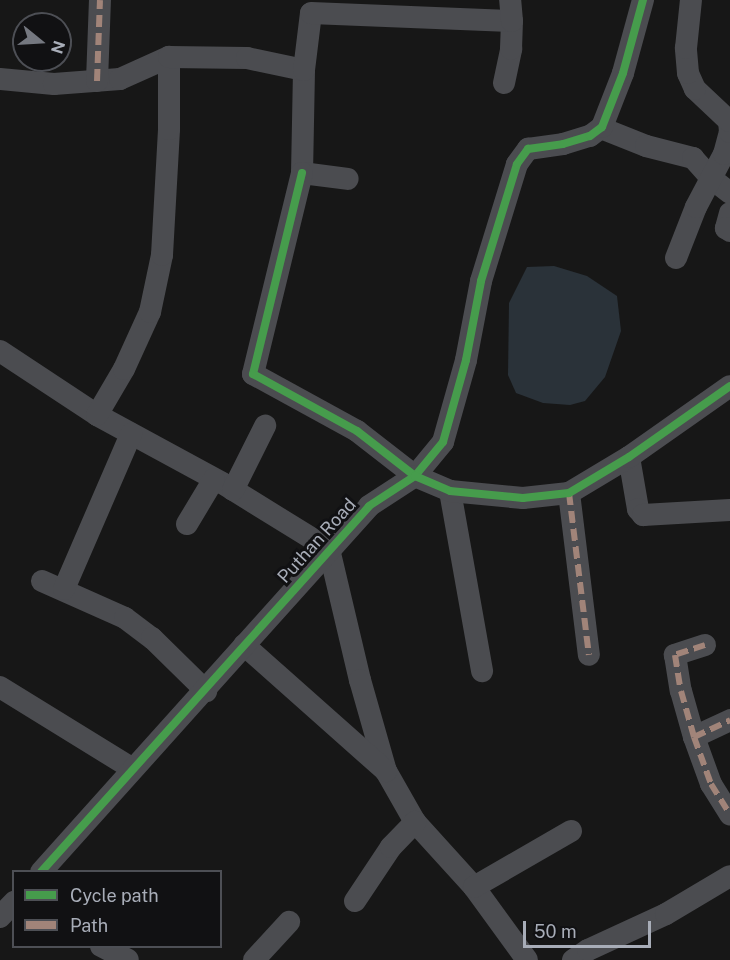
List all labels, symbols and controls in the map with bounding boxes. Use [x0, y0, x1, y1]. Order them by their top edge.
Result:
north arrow [12, 12, 72, 72]
text: N [47, 38, 69, 56]
street label: Puthan Road [273, 494, 361, 588]
legend [12, 870, 222, 948]
text: Cycle path [70, 885, 159, 906]
scale bar [526, 909, 654, 947]
text: Path [70, 915, 108, 936]
text: 50 m [534, 921, 577, 942]

